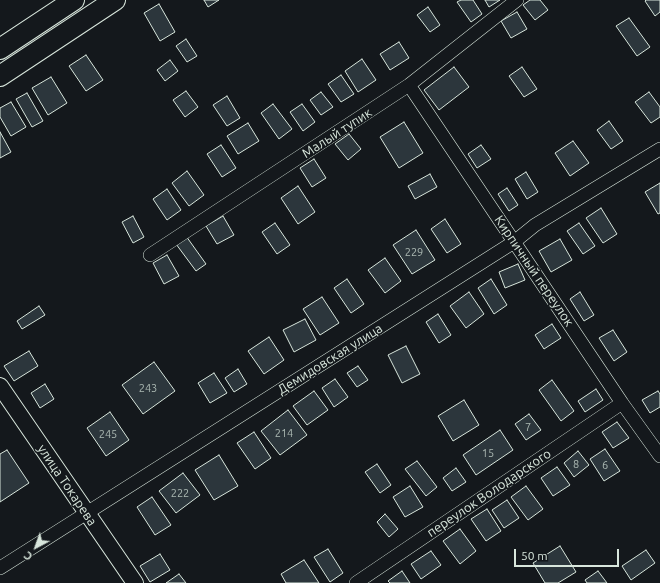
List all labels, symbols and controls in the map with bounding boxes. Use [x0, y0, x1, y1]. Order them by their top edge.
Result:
street label: Малый тупик [299, 105, 375, 161]
street label: Кирпичный переулок [491, 213, 577, 329]
house number: 229 [405, 245, 423, 259]
street label: Демидовская улица [275, 320, 385, 398]
house number: 243 [139, 381, 157, 395]
house number: 7 [525, 420, 531, 434]
house number: 214 [275, 426, 293, 440]
house number: 245 [99, 427, 117, 441]
street label: улица Токарева [34, 441, 100, 529]
street label: переулок Володарского [424, 446, 554, 540]
house number: 15 [482, 446, 494, 460]
house number: 8 [573, 457, 579, 471]
house number: 6 [602, 458, 608, 472]
house number: 222 [171, 486, 189, 500]
north arrow [16, 527, 56, 567]
scale bar [516, 541, 621, 567]
text: С [22, 549, 35, 563]
text: 50 m [521, 549, 548, 562]

